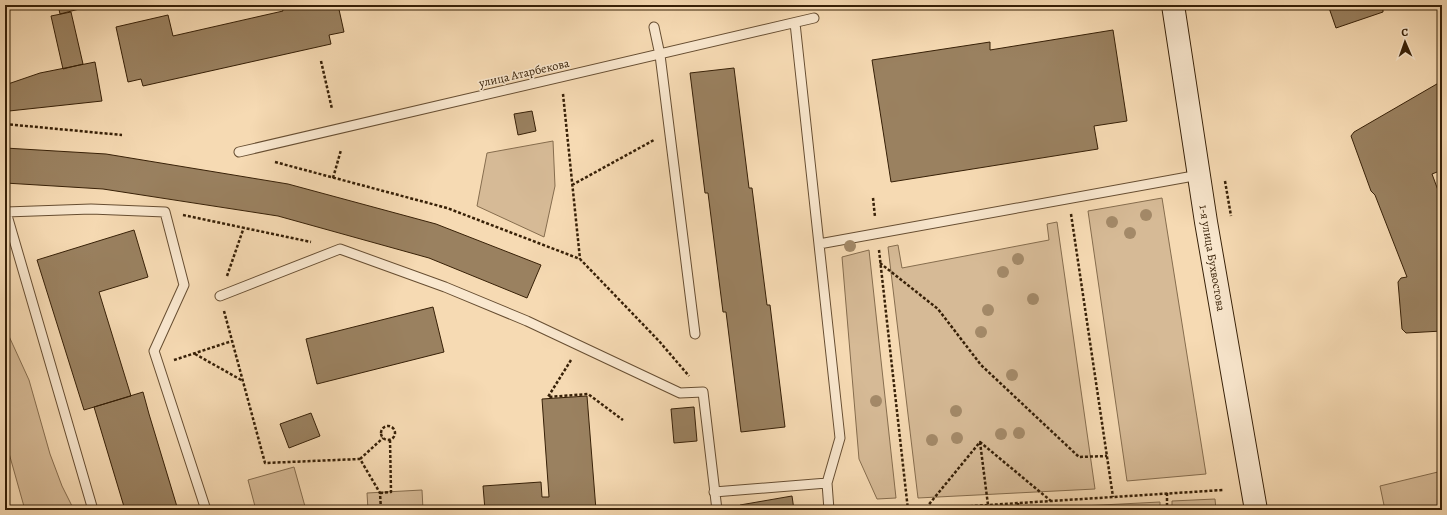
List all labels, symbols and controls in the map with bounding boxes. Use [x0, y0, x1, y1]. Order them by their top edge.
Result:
north arrow [1385, 22, 1425, 62]
text: С [1401, 25, 1409, 40]
street label: улица Атарбекова [476, 55, 571, 91]
street label: 1-я улица Бухвостова [1195, 204, 1229, 313]

